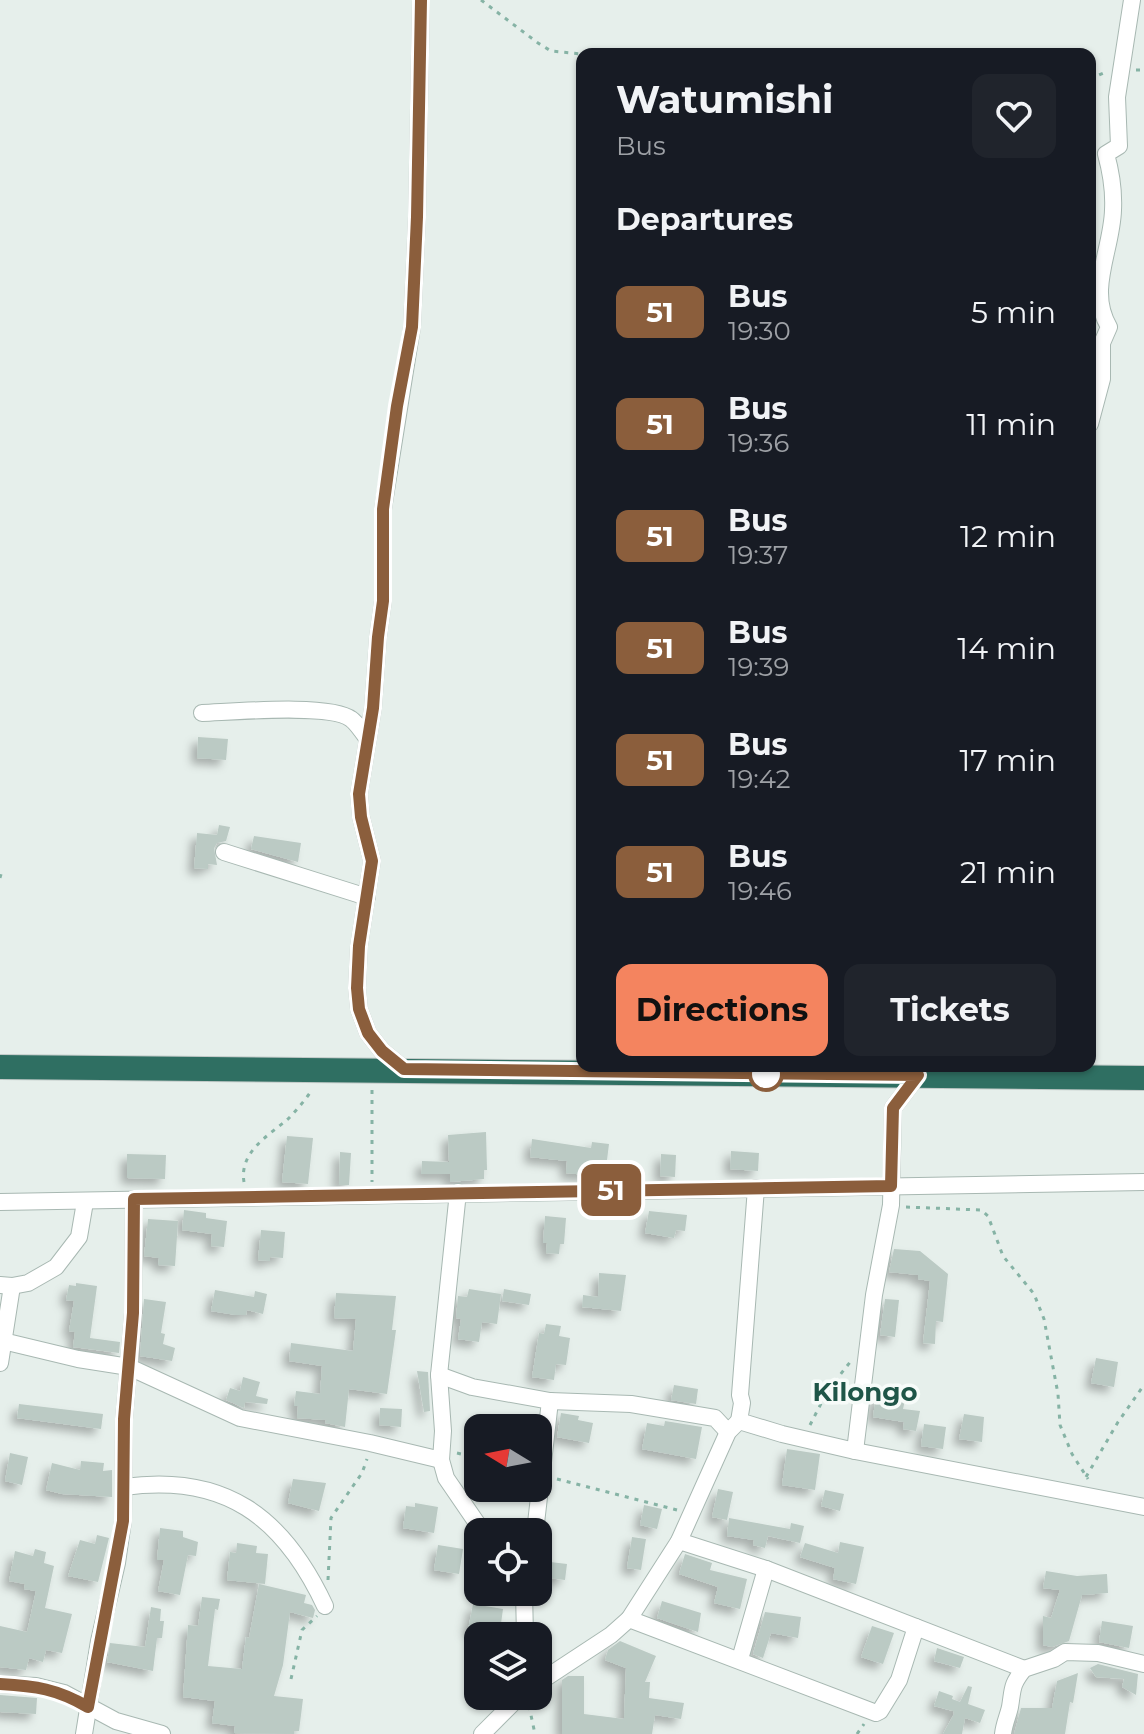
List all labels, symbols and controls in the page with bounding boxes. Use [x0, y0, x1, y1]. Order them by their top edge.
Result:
button: heart [972, 74, 1056, 158]
text: Watumishi [616, 76, 833, 123]
text: Bus [616, 130, 666, 162]
text: Departures [616, 201, 793, 238]
text: Bus [728, 278, 788, 315]
text: 5 min [971, 294, 1056, 331]
text: 51 [646, 295, 674, 329]
text: 19:30 [728, 315, 791, 347]
text: Bus [728, 390, 788, 427]
text: 11 min [966, 406, 1056, 443]
text: 51 [646, 407, 674, 441]
text: 19:36 [728, 427, 789, 459]
text: Bus [728, 502, 788, 539]
text: 12 min [960, 518, 1056, 555]
text: 51 [646, 519, 674, 553]
text: 19:37 [728, 539, 788, 571]
text: Bus [728, 614, 788, 651]
text: 14 min [957, 630, 1056, 667]
text: 51 [646, 631, 674, 665]
text: 19:39 [728, 651, 789, 683]
text: Bus [728, 726, 788, 763]
text: 17 min [959, 742, 1056, 779]
text: 51 [646, 743, 674, 777]
text: 19:42 [728, 763, 791, 795]
text: Bus [728, 838, 788, 875]
text: 21 min [960, 854, 1056, 891]
text: 51 [646, 855, 674, 889]
text: 19:46 [728, 875, 792, 907]
button: Directions [616, 964, 828, 1056]
button: Tickets [844, 964, 1056, 1056]
unlabelled marker [749, 1057, 783, 1091]
line badge: 51 [575, 1164, 647, 1216]
text: 51 [597, 1173, 625, 1207]
district label: Kilongo [812, 1376, 918, 1408]
north arrow [464, 1414, 552, 1502]
map controls [464, 1414, 552, 1710]
button: locate [464, 1518, 552, 1606]
button: layers [464, 1622, 552, 1710]

